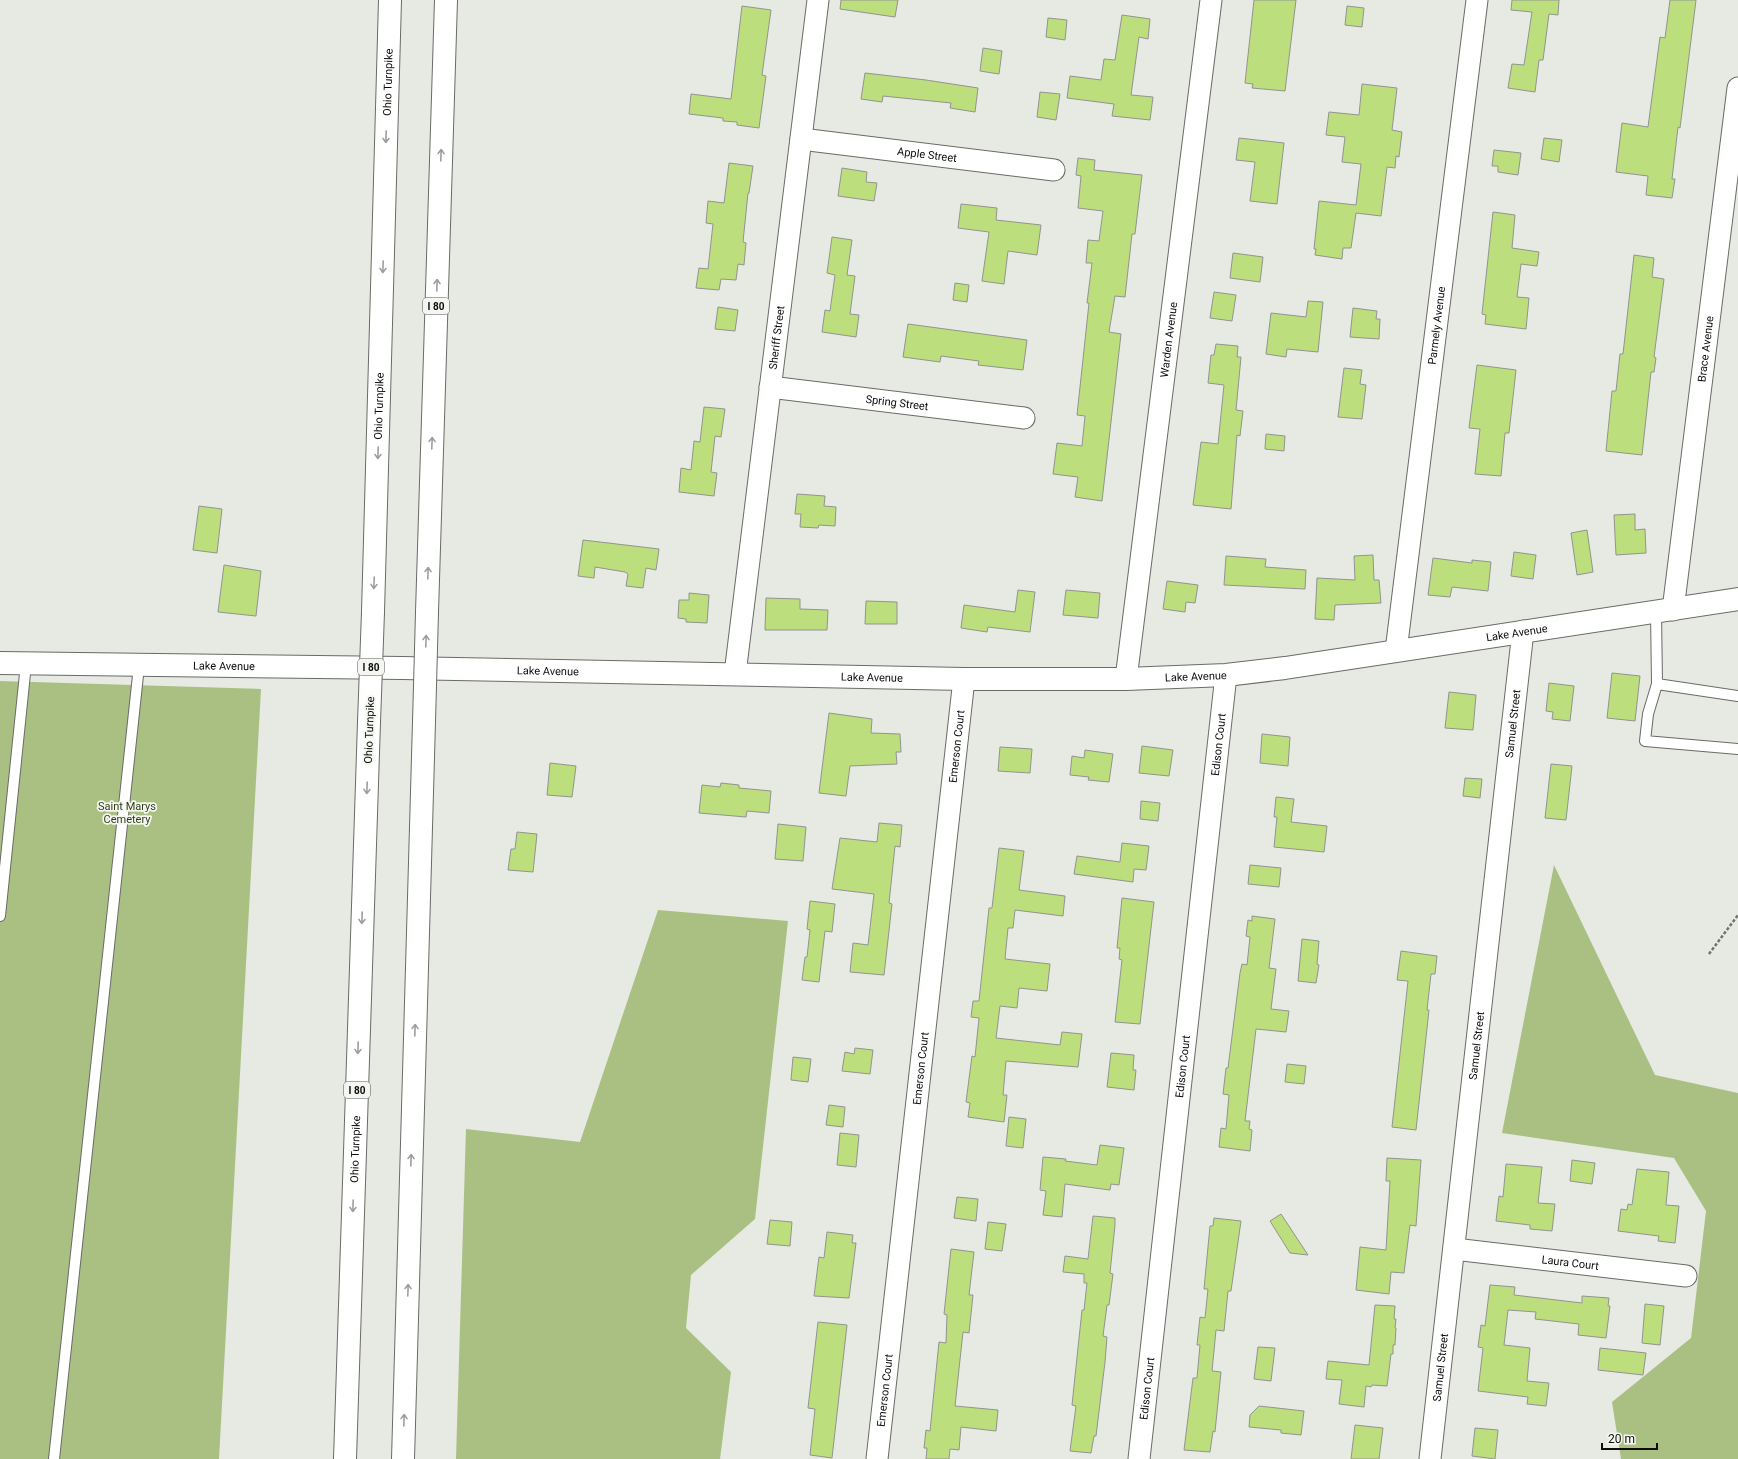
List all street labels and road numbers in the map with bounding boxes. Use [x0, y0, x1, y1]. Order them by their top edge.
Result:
street label: Ohio Turnpike [381, 48, 396, 116]
street label: Apple Street [896, 145, 958, 165]
street label: Parmely Avenue [1426, 286, 1448, 365]
road number: I 80 [423, 298, 449, 314]
street label: Warden Avenue [1158, 301, 1180, 378]
street label: Sheriff Street [767, 304, 787, 370]
street label: Brace Avenue [1695, 315, 1717, 383]
street label: Ohio Turnpike [372, 372, 387, 440]
street label: Spring Street [865, 393, 930, 413]
street label: Lake Avenue [1485, 622, 1549, 644]
street label: Lake Avenue [193, 659, 255, 673]
road number: I 80 [358, 659, 384, 675]
street label: Lake Avenue [517, 664, 579, 678]
street label: Lake Avenue [1165, 669, 1227, 684]
street label: Lake Avenue [841, 671, 903, 685]
street label: Samuel Street [1503, 688, 1523, 758]
street label: Ohio Turnpike [362, 696, 377, 764]
street label: Emerson Court [946, 709, 968, 784]
street label: Edison Court [1209, 712, 1229, 776]
street label: Samuel Street [1467, 1010, 1487, 1080]
street label: Emerson Court [911, 1031, 932, 1106]
street label: Edison Court [1173, 1034, 1193, 1098]
road number: I 80 [344, 1082, 370, 1098]
street label: Ohio Turnpike [348, 1115, 363, 1183]
street label: Laura Court [1541, 1253, 1600, 1273]
street label: Samuel Street [1430, 1332, 1451, 1402]
street label: Emerson Court [875, 1353, 896, 1428]
street label: Edison Court [1137, 1356, 1157, 1421]

